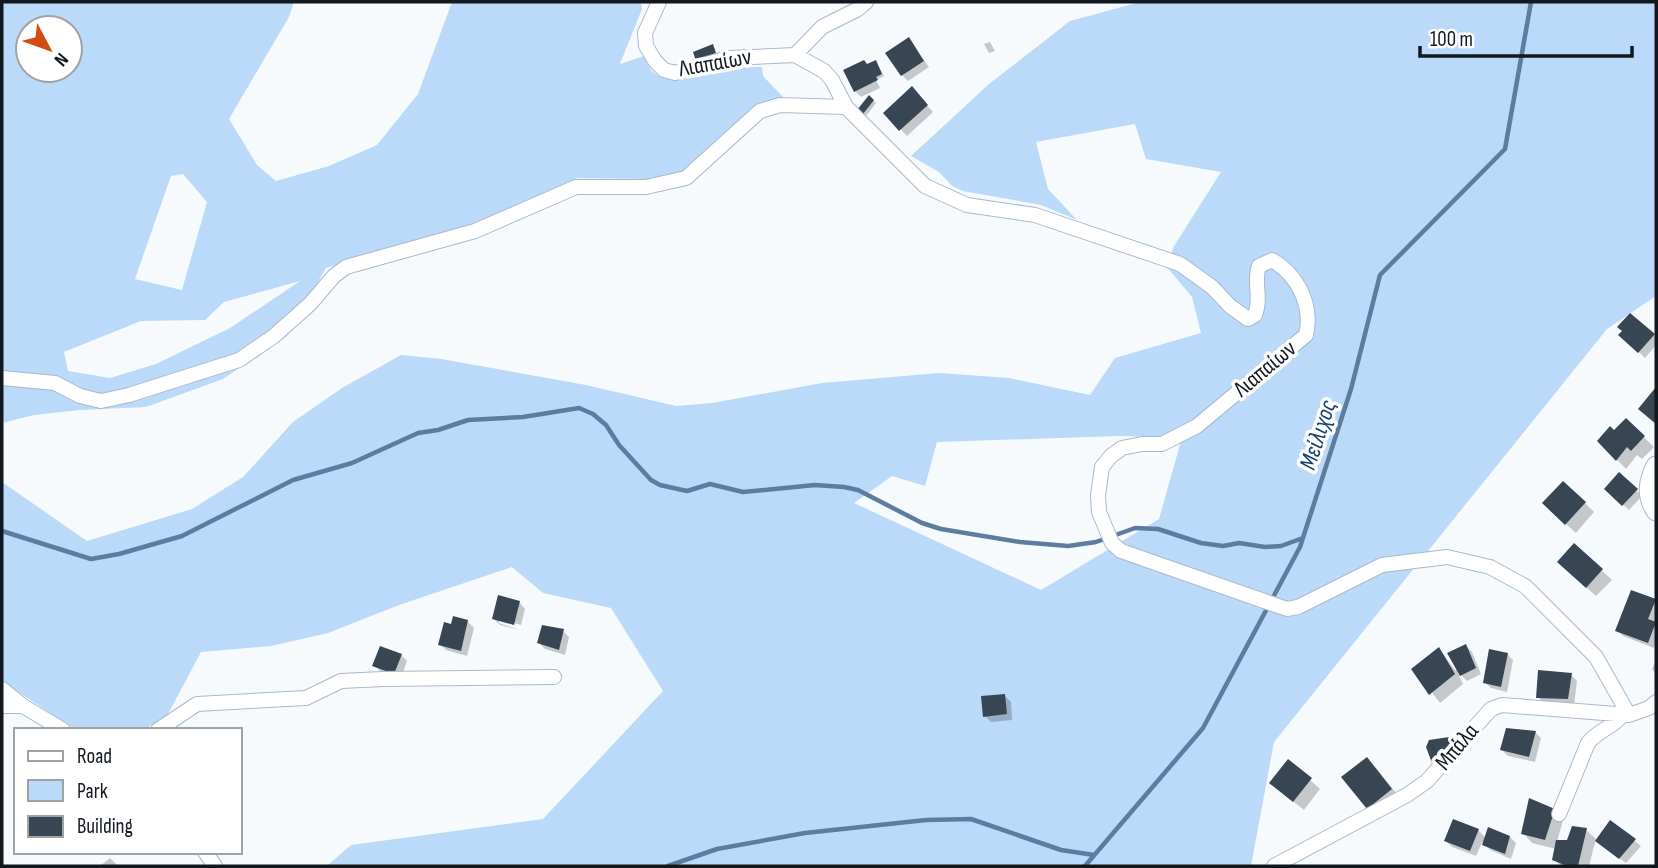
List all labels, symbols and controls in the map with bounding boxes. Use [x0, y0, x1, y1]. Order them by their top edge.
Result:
north arrow [14, 14, 84, 84]
scale bar [1420, 14, 1632, 58]
text: 100 m [1430, 27, 1473, 52]
street label: Λιαπαίων [676, 43, 753, 83]
text: N [49, 48, 73, 71]
street label: Λιαπαίων [1227, 335, 1302, 404]
water label: Μείλιχος [1293, 396, 1343, 474]
street label: Μπάλα [1429, 718, 1485, 776]
legend [14, 728, 242, 854]
text: Road [77, 744, 112, 769]
text: Park [77, 779, 108, 804]
text: Building [77, 814, 133, 839]

